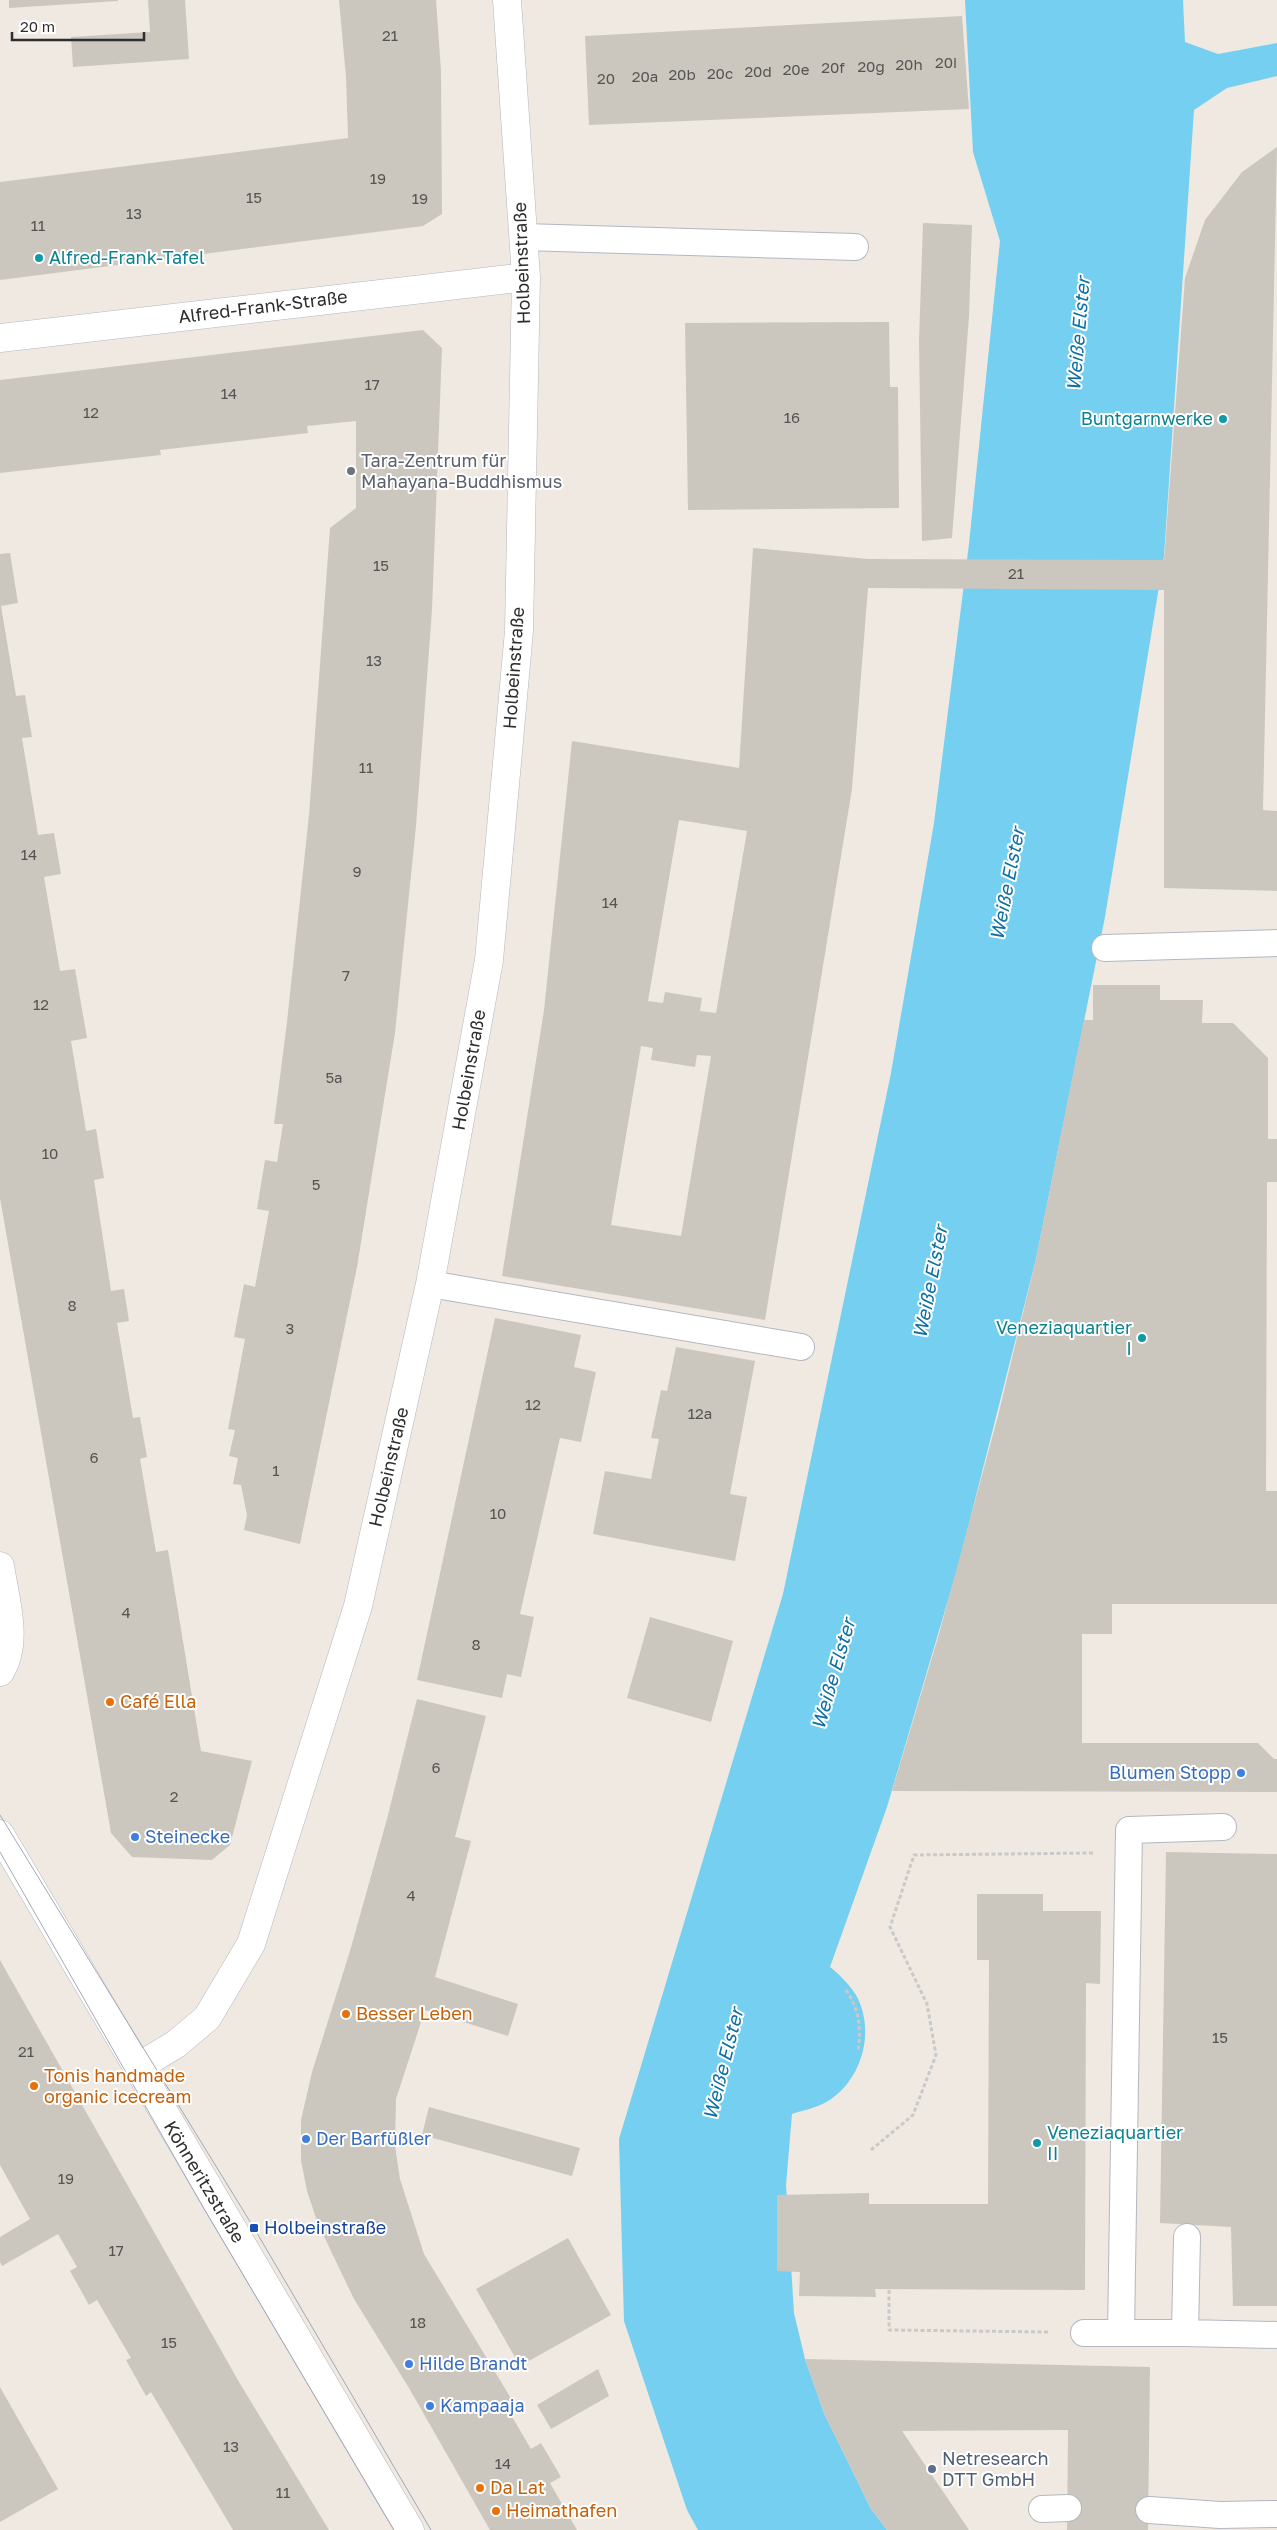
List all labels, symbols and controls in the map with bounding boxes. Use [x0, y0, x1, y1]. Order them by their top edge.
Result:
scale bar [12, 10, 145, 42]
text: 20 m [20, 17, 55, 35]
house number: 21 [382, 26, 398, 44]
house number: 20i [935, 53, 957, 71]
house number: 20h [895, 55, 923, 73]
house number: 20g [857, 57, 885, 75]
house number: 20f [821, 58, 845, 76]
house number: 20e [783, 60, 810, 78]
house number: 20d [744, 62, 772, 80]
house number: 20c [707, 64, 733, 82]
house number: 20b [668, 65, 696, 83]
house number: 20a [632, 67, 658, 85]
house number: 20 [597, 69, 615, 87]
house number: 19 [370, 169, 386, 187]
house number: 15 [246, 188, 262, 206]
house number: 19 [412, 189, 428, 207]
street label: Holbeinstraße [508, 202, 534, 325]
house number: 13 [126, 204, 142, 222]
house number: 11 [31, 216, 45, 234]
place label: Alfred-Frank-Tafel [49, 246, 205, 268]
marker: Alfred-Frank-Tafel [33, 252, 45, 264]
water label: Weiße Elster [1061, 274, 1094, 392]
street label: Alfred-Frank-Straße [177, 285, 349, 327]
house number: 17 [364, 375, 380, 393]
house number: 14 [221, 384, 237, 402]
house number: 12 [83, 403, 99, 421]
place label: Buntgarnwerke [1081, 407, 1213, 429]
house number: 16 [784, 408, 800, 426]
marker: Buntgarnwerke [1217, 413, 1229, 425]
place label: Tara-Zentrum für Mahayana-Buddhismus [361, 449, 562, 492]
marker: Tara-Zentrum für Mahayana-Buddhismus [345, 465, 357, 477]
house number: 15 [373, 556, 389, 574]
house number: 21 [1008, 564, 1024, 582]
street label: Holbeinstraße [498, 606, 528, 730]
house number: 13 [366, 651, 382, 669]
house number: 11 [359, 758, 373, 776]
water label: Weiße Elster [984, 823, 1029, 942]
house number: 14 [21, 845, 37, 863]
house number: 9 [352, 862, 362, 880]
house number: 14 [602, 893, 618, 911]
house number: 7 [342, 966, 350, 984]
house number: 12 [33, 995, 49, 1013]
street label: Holbeinstraße [447, 1008, 489, 1132]
house number: 5a [325, 1068, 343, 1086]
house number: 10 [42, 1144, 58, 1162]
house number: 5 [312, 1175, 320, 1193]
water label: Weiße Elster [907, 1221, 952, 1340]
house number: 8 [67, 1296, 77, 1314]
place label: Veneziaquartier I [996, 1316, 1132, 1359]
house number: 3 [286, 1319, 294, 1337]
marker: Veneziaquartier I [1136, 1332, 1148, 1344]
house number: 12 [525, 1395, 541, 1413]
house number: 12a [688, 1404, 712, 1422]
street label: Holbeinstraße [364, 1405, 412, 1529]
house number: 6 [89, 1448, 99, 1466]
house number: 1 [272, 1461, 280, 1479]
house number: 10 [490, 1504, 506, 1522]
house number: 4 [121, 1603, 131, 1621]
water label: Weiße Elster [806, 1613, 860, 1732]
house number: 8 [471, 1635, 481, 1653]
place label: Café Ella [120, 1690, 196, 1712]
marker: Café Ella [104, 1696, 116, 1708]
house number: 6 [431, 1758, 441, 1776]
place label: Blumen Stopp [1109, 1761, 1231, 1783]
marker: Blumen Stopp [1235, 1767, 1247, 1779]
house number: 2 [170, 1787, 178, 1805]
place label: Steinecke [145, 1825, 230, 1847]
marker: Steinecke [129, 1831, 141, 1843]
house number: 4 [406, 1886, 416, 1904]
place label: Besser Leben [356, 2002, 473, 2024]
water label: Weiße Elster [698, 2003, 748, 2122]
marker: Besser Leben [340, 2008, 352, 2020]
house number: 15 [1212, 2028, 1228, 2046]
house number: 21 [18, 2042, 34, 2060]
place label: Tonis handmade organic icecream [44, 2064, 191, 2107]
marker: Tonis handmade organic icecream [28, 2080, 40, 2092]
street label: Könneritzstraße [160, 2116, 250, 2247]
place label: Veneziaquartier II [1047, 2121, 1183, 2164]
place label: Der Barfüßler [316, 2127, 431, 2149]
marker: Der Barfüßler [300, 2133, 312, 2145]
marker: Veneziaquartier II [1031, 2137, 1043, 2149]
house number: 19 [58, 2169, 74, 2187]
place label: Holbeinstraße [264, 2216, 386, 2238]
marker: Holbeinstraße [248, 2222, 260, 2234]
house number: 17 [108, 2241, 124, 2259]
house number: 18 [410, 2313, 426, 2331]
house number: 15 [161, 2333, 177, 2351]
place label: Hilde Brandt [419, 2352, 528, 2374]
marker: Hilde Brandt [403, 2358, 415, 2370]
place label: Kampaaja [440, 2394, 525, 2416]
marker: Kampaaja [424, 2400, 436, 2412]
house number: 13 [223, 2437, 239, 2455]
place label: Netresearch DTT GmbH [942, 2447, 1048, 2490]
house number: 14 [495, 2454, 511, 2472]
marker: Netresearch DTT GmbH [926, 2463, 938, 2475]
place label: Da Lat [490, 2476, 545, 2498]
marker: Da Lat [474, 2482, 486, 2494]
house number: 11 [276, 2483, 290, 2501]
place label: Heimathafen [506, 2499, 617, 2521]
marker: Heimathafen [490, 2505, 502, 2517]

